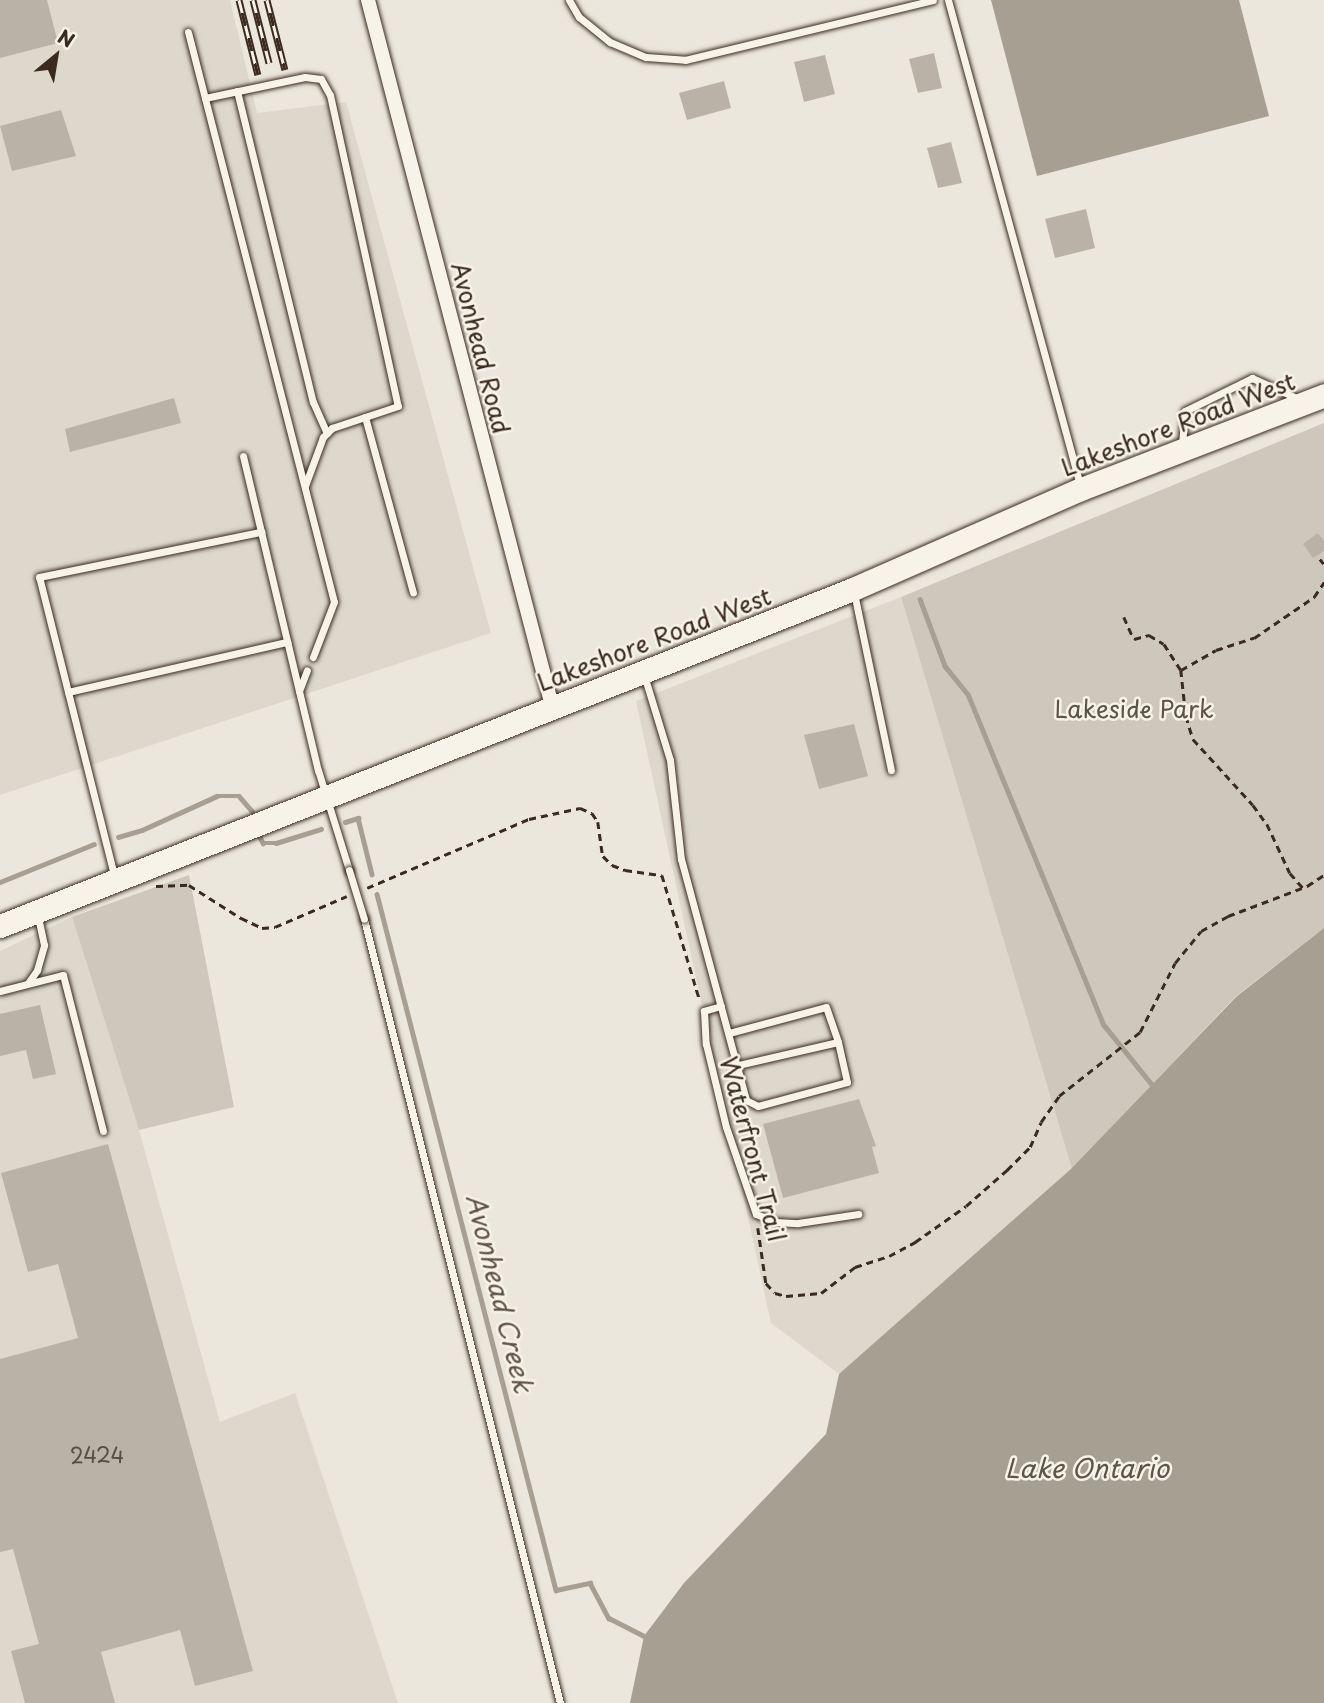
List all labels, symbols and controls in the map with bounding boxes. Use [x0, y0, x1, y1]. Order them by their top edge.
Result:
north arrow [21, 21, 91, 91]
text: N [53, 22, 80, 54]
street label: Avonhead Road [446, 258, 516, 438]
street label: Lakeshore Road West [1058, 366, 1298, 482]
street label: Lakeshore Road West [534, 581, 774, 697]
park label: Lakeside Park [1054, 695, 1214, 723]
street label: Waterfront Trail [714, 1053, 792, 1245]
water label: Avonhead Creek [460, 1190, 540, 1396]
house number: 2424 [70, 1441, 124, 1467]
water label: Lake Ontario [1005, 1452, 1169, 1484]

